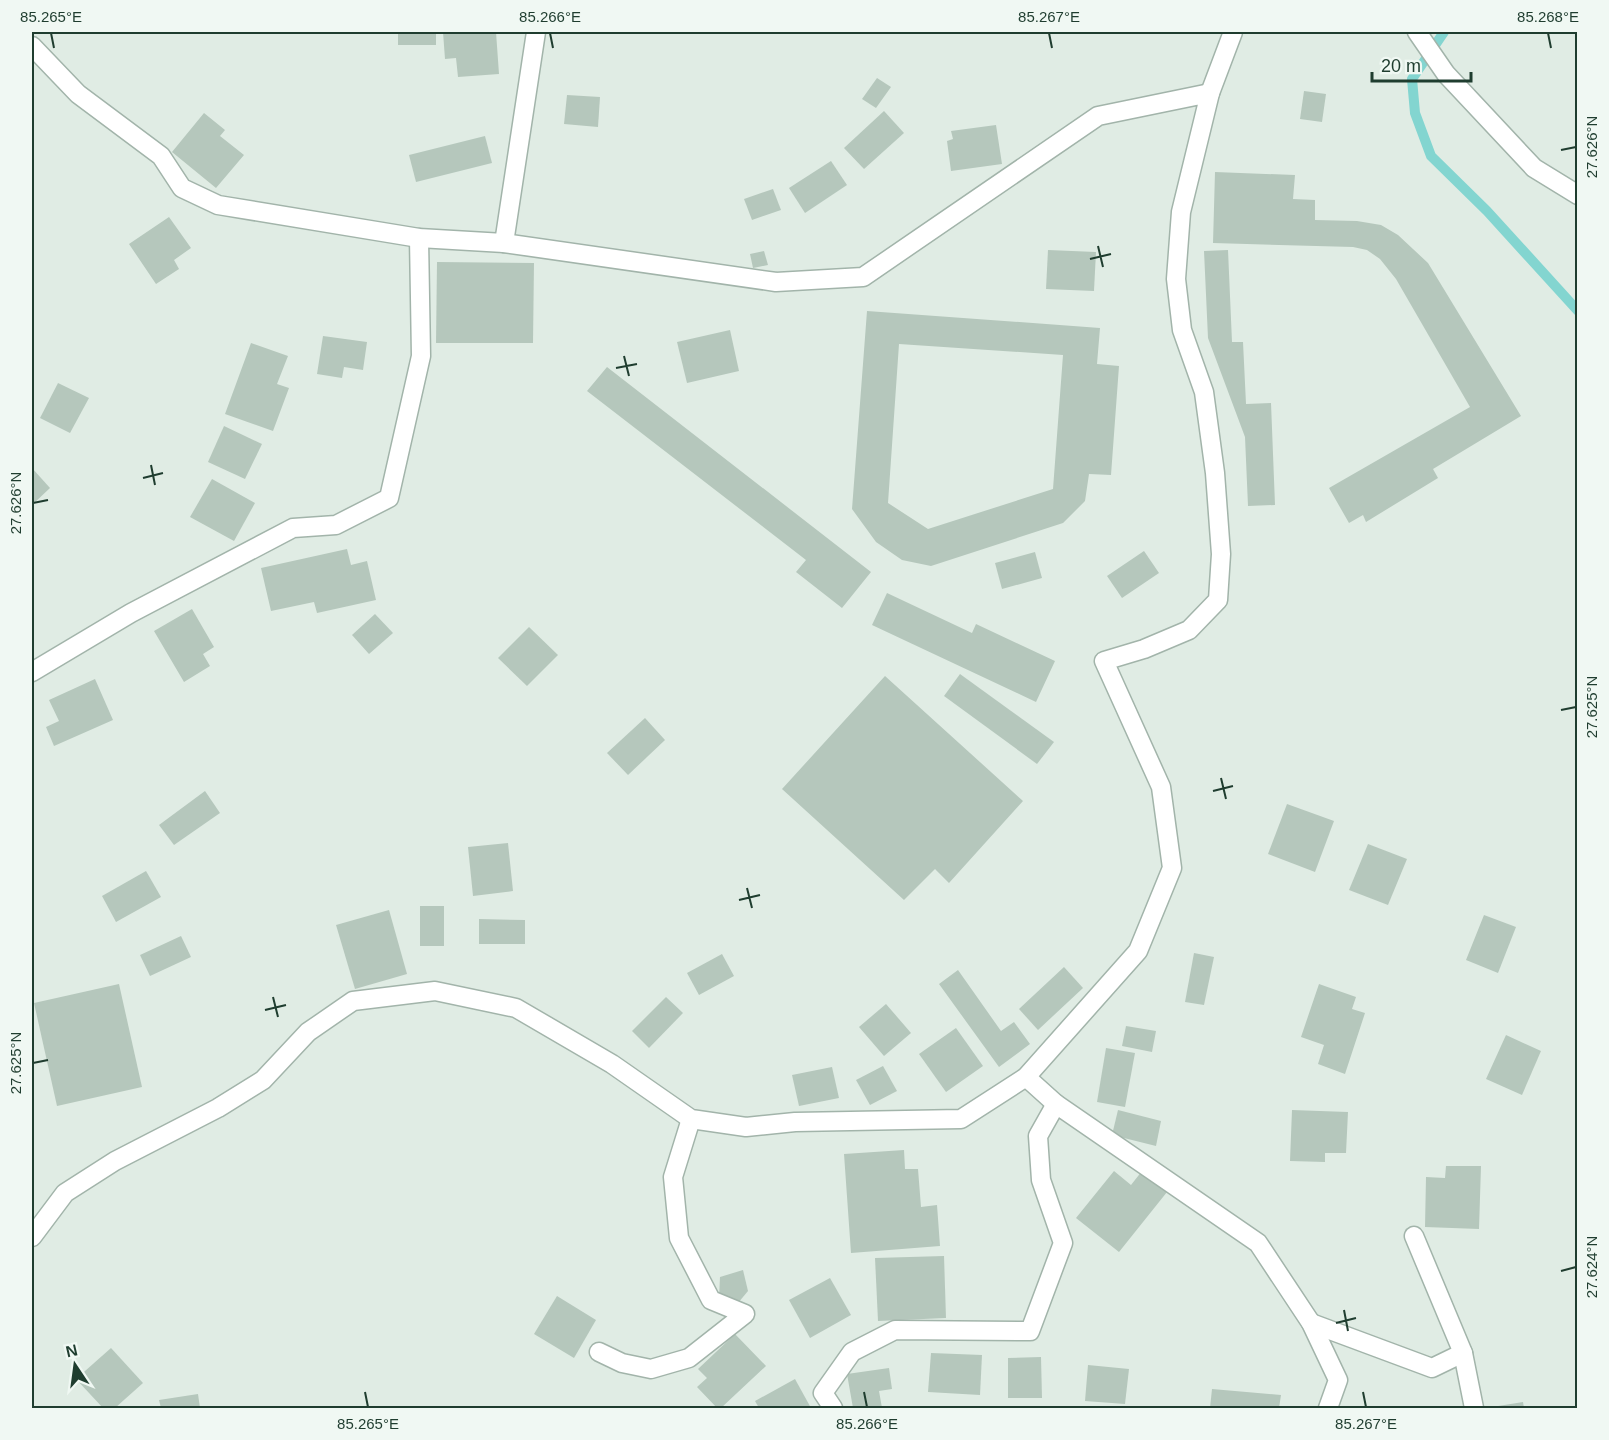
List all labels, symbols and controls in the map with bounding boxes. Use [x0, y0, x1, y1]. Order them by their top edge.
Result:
text: 85.265°E [20, 8, 82, 25]
text: 85.266°E [519, 8, 581, 25]
text: 85.267°E [1018, 8, 1080, 25]
text: 85.268°E [1517, 8, 1579, 25]
scale bar [1372, 45, 1471, 83]
text: 20 m [1381, 56, 1421, 76]
text: 27.626°N [1583, 116, 1600, 178]
text: 27.626°N [7, 472, 24, 534]
text: 27.625°N [1583, 676, 1600, 738]
text: 27.625°N [7, 1032, 24, 1094]
text: 27.624°N [1583, 1236, 1600, 1298]
north arrow [45, 1335, 105, 1395]
text: N [64, 1341, 79, 1360]
text: 85.265°E [337, 1415, 399, 1432]
text: 85.266°E [836, 1415, 898, 1432]
text: 85.267°E [1335, 1415, 1397, 1432]

